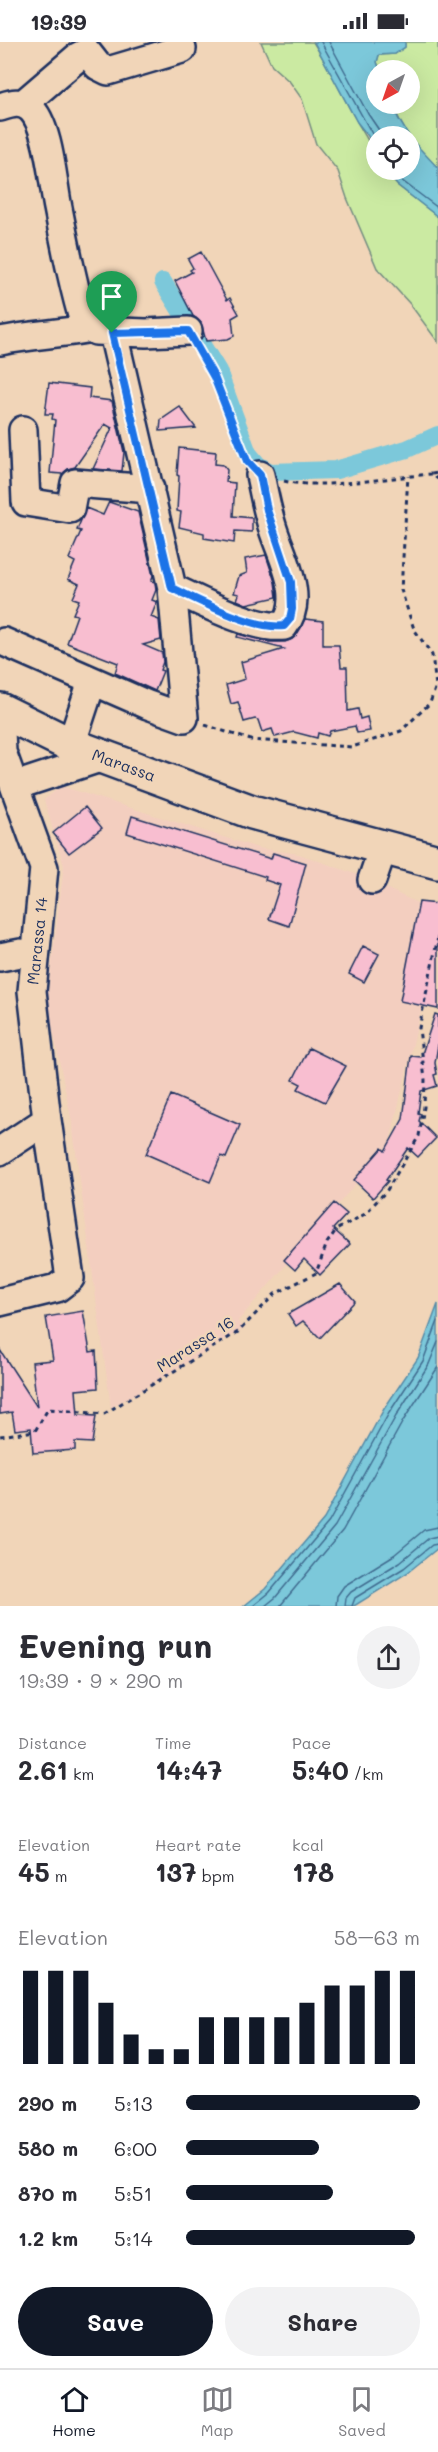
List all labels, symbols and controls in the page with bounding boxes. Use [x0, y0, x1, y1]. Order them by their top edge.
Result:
text: 19:39 [30, 7, 86, 36]
north arrow [366, 60, 420, 114]
map controls [366, 60, 420, 180]
button: locate [366, 126, 420, 180]
pin [86, 271, 137, 333]
icon: arrive [95, 280, 128, 313]
street label: Marassa [89, 743, 159, 786]
street label: Marassa 14 [21, 896, 52, 986]
street label: Marassa 16 [152, 1311, 237, 1376]
text: Evening run [18, 1623, 212, 1666]
button: share [357, 1626, 420, 1689]
text: 19:39 · 9 × 290 m [18, 1667, 183, 1693]
text: Distance [18, 1732, 87, 1753]
text: Time [155, 1732, 191, 1753]
text: Pace [292, 1732, 331, 1753]
text: 2.61 [18, 1753, 68, 1787]
text: 14:47 [155, 1753, 222, 1787]
text: 5:40 [292, 1753, 349, 1787]
text: km [68, 1763, 94, 1784]
text: /km [349, 1763, 383, 1784]
text: Elevation [18, 1834, 90, 1855]
text: Heart rate [155, 1834, 241, 1855]
text: kcal [292, 1834, 324, 1855]
text: 45 [18, 1855, 50, 1889]
text: 137 [155, 1855, 197, 1889]
text: 178 [292, 1855, 334, 1889]
text: m [50, 1865, 68, 1886]
text: bpm [197, 1865, 235, 1886]
text: Elevation [18, 1924, 108, 1950]
text: 58–63 m [334, 1924, 420, 1950]
text: 290 m [18, 2090, 77, 2116]
text: 5:13 [114, 2090, 153, 2116]
text: 580 m [18, 2135, 78, 2161]
text: 6:00 [114, 2135, 157, 2161]
text: 870 m [18, 2180, 77, 2206]
text: 5:51 [114, 2180, 152, 2206]
text: 1.2 km [18, 2225, 78, 2251]
text: 5:14 [114, 2225, 153, 2251]
button: Save [18, 2287, 213, 2356]
button: Share [225, 2287, 420, 2356]
tab: Home [52, 2383, 96, 2440]
tab: Map [201, 2383, 234, 2440]
tab: Saved [338, 2383, 386, 2440]

